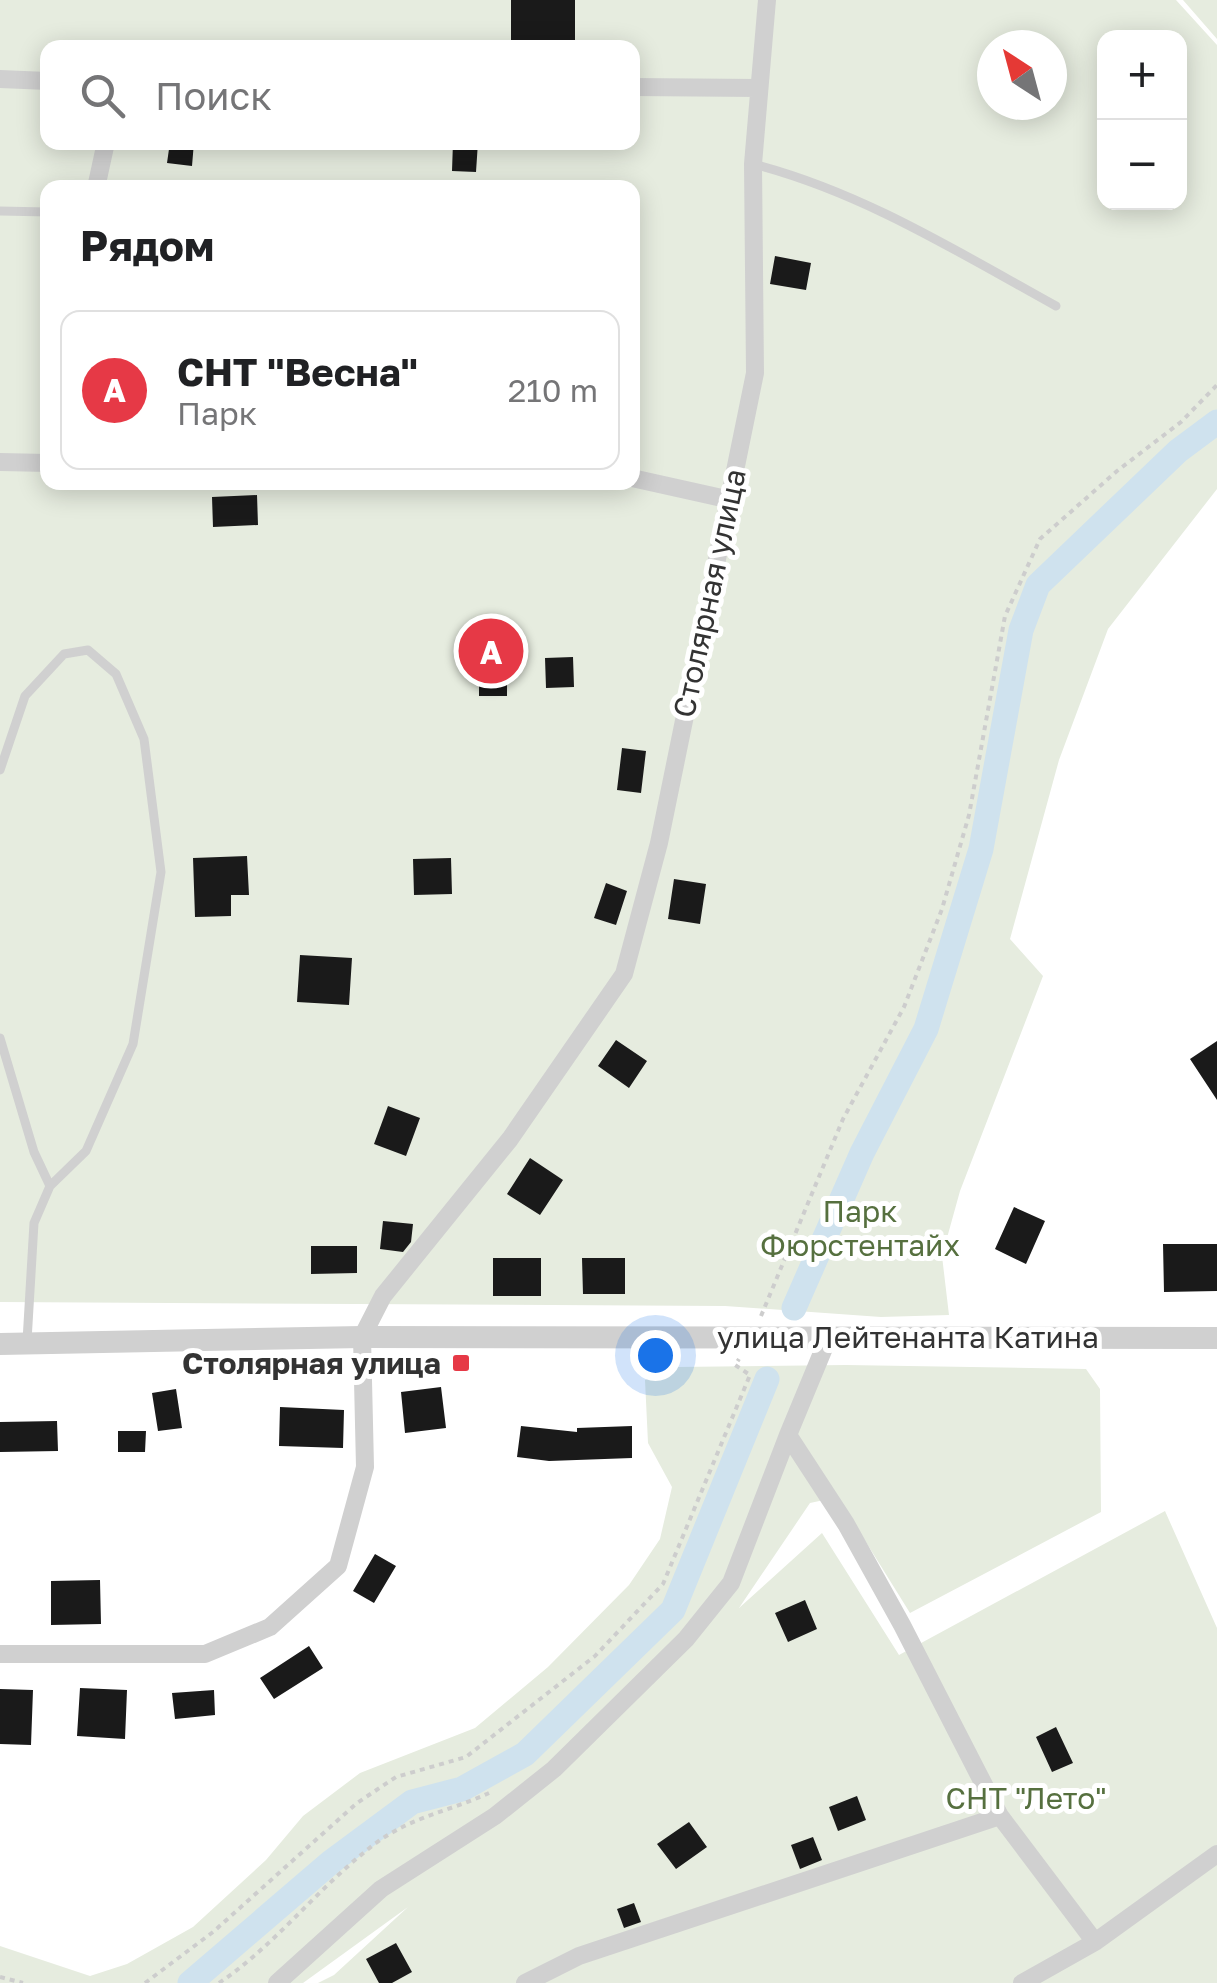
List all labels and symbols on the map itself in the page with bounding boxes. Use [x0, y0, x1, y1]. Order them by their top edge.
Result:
north arrow [977, 30, 1067, 120]
street label: Столярная улица [665, 465, 753, 721]
pin: A [458, 614, 524, 688]
park label: Парк Фюрстентайх [760, 1193, 960, 1263]
street label: улица Лейтенанта Катина [717, 1319, 1099, 1355]
your location [630, 1330, 681, 1381]
place label: Столярная улица [182, 1345, 441, 1381]
marker: Столярная улица [450, 1352, 472, 1374]
park label: СНТ "Лето" [945, 1780, 1107, 1816]

